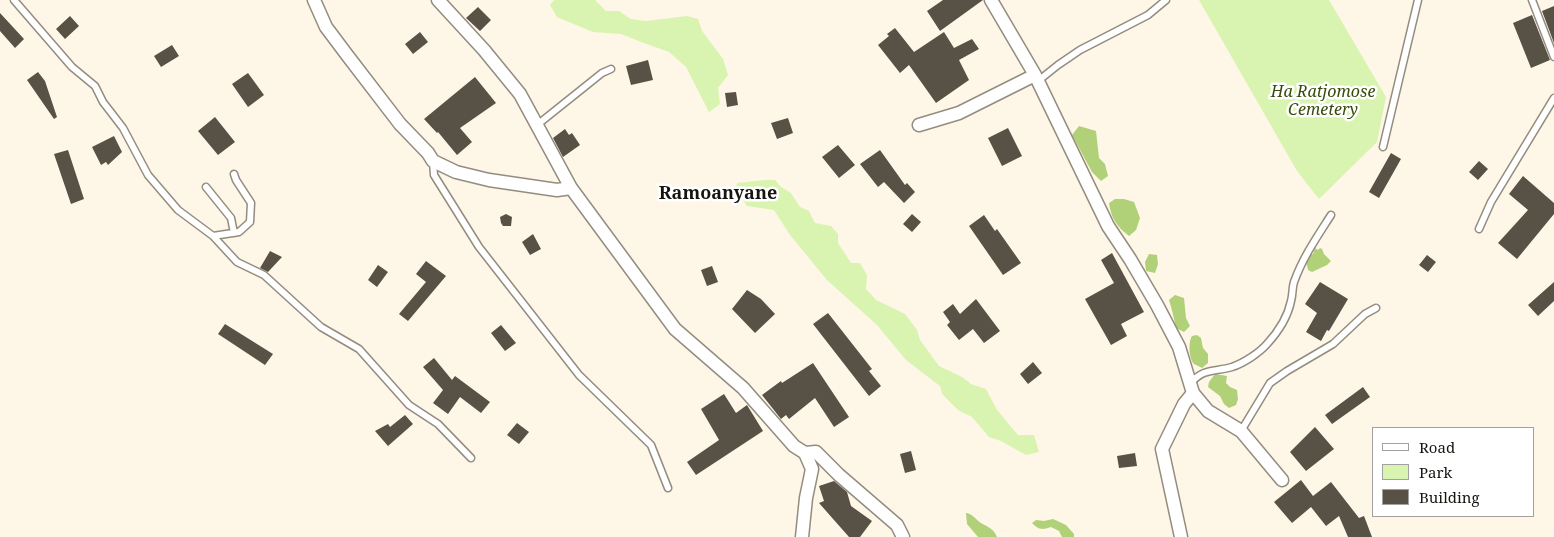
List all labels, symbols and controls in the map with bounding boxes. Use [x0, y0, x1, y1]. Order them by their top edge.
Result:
park label: Ha Ratjomose Cemetery [1271, 82, 1375, 120]
district label: Ramoanyane [659, 183, 777, 205]
legend [1372, 427, 1534, 517]
text: Road [1419, 437, 1455, 457]
text: Park [1419, 462, 1452, 482]
text: Building [1419, 487, 1480, 507]

